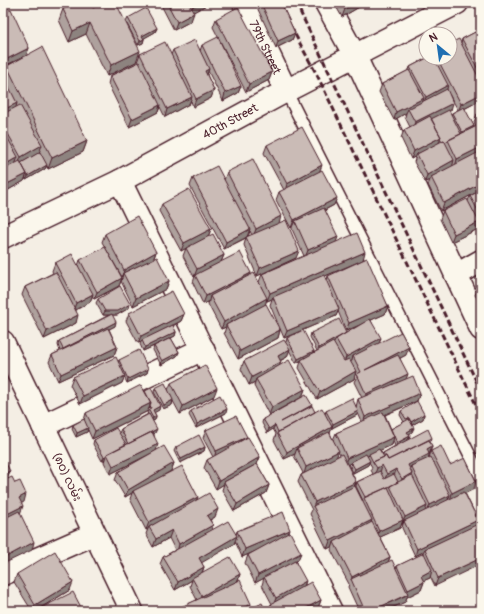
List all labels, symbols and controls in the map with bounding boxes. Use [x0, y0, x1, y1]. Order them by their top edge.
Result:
street label: 79th Street [246, 18, 284, 77]
north arrow [418, 26, 458, 66]
text: N [427, 30, 440, 45]
street label: 40th Street [200, 100, 261, 142]
street label: (၈၀) လမ်း [49, 449, 87, 504]

